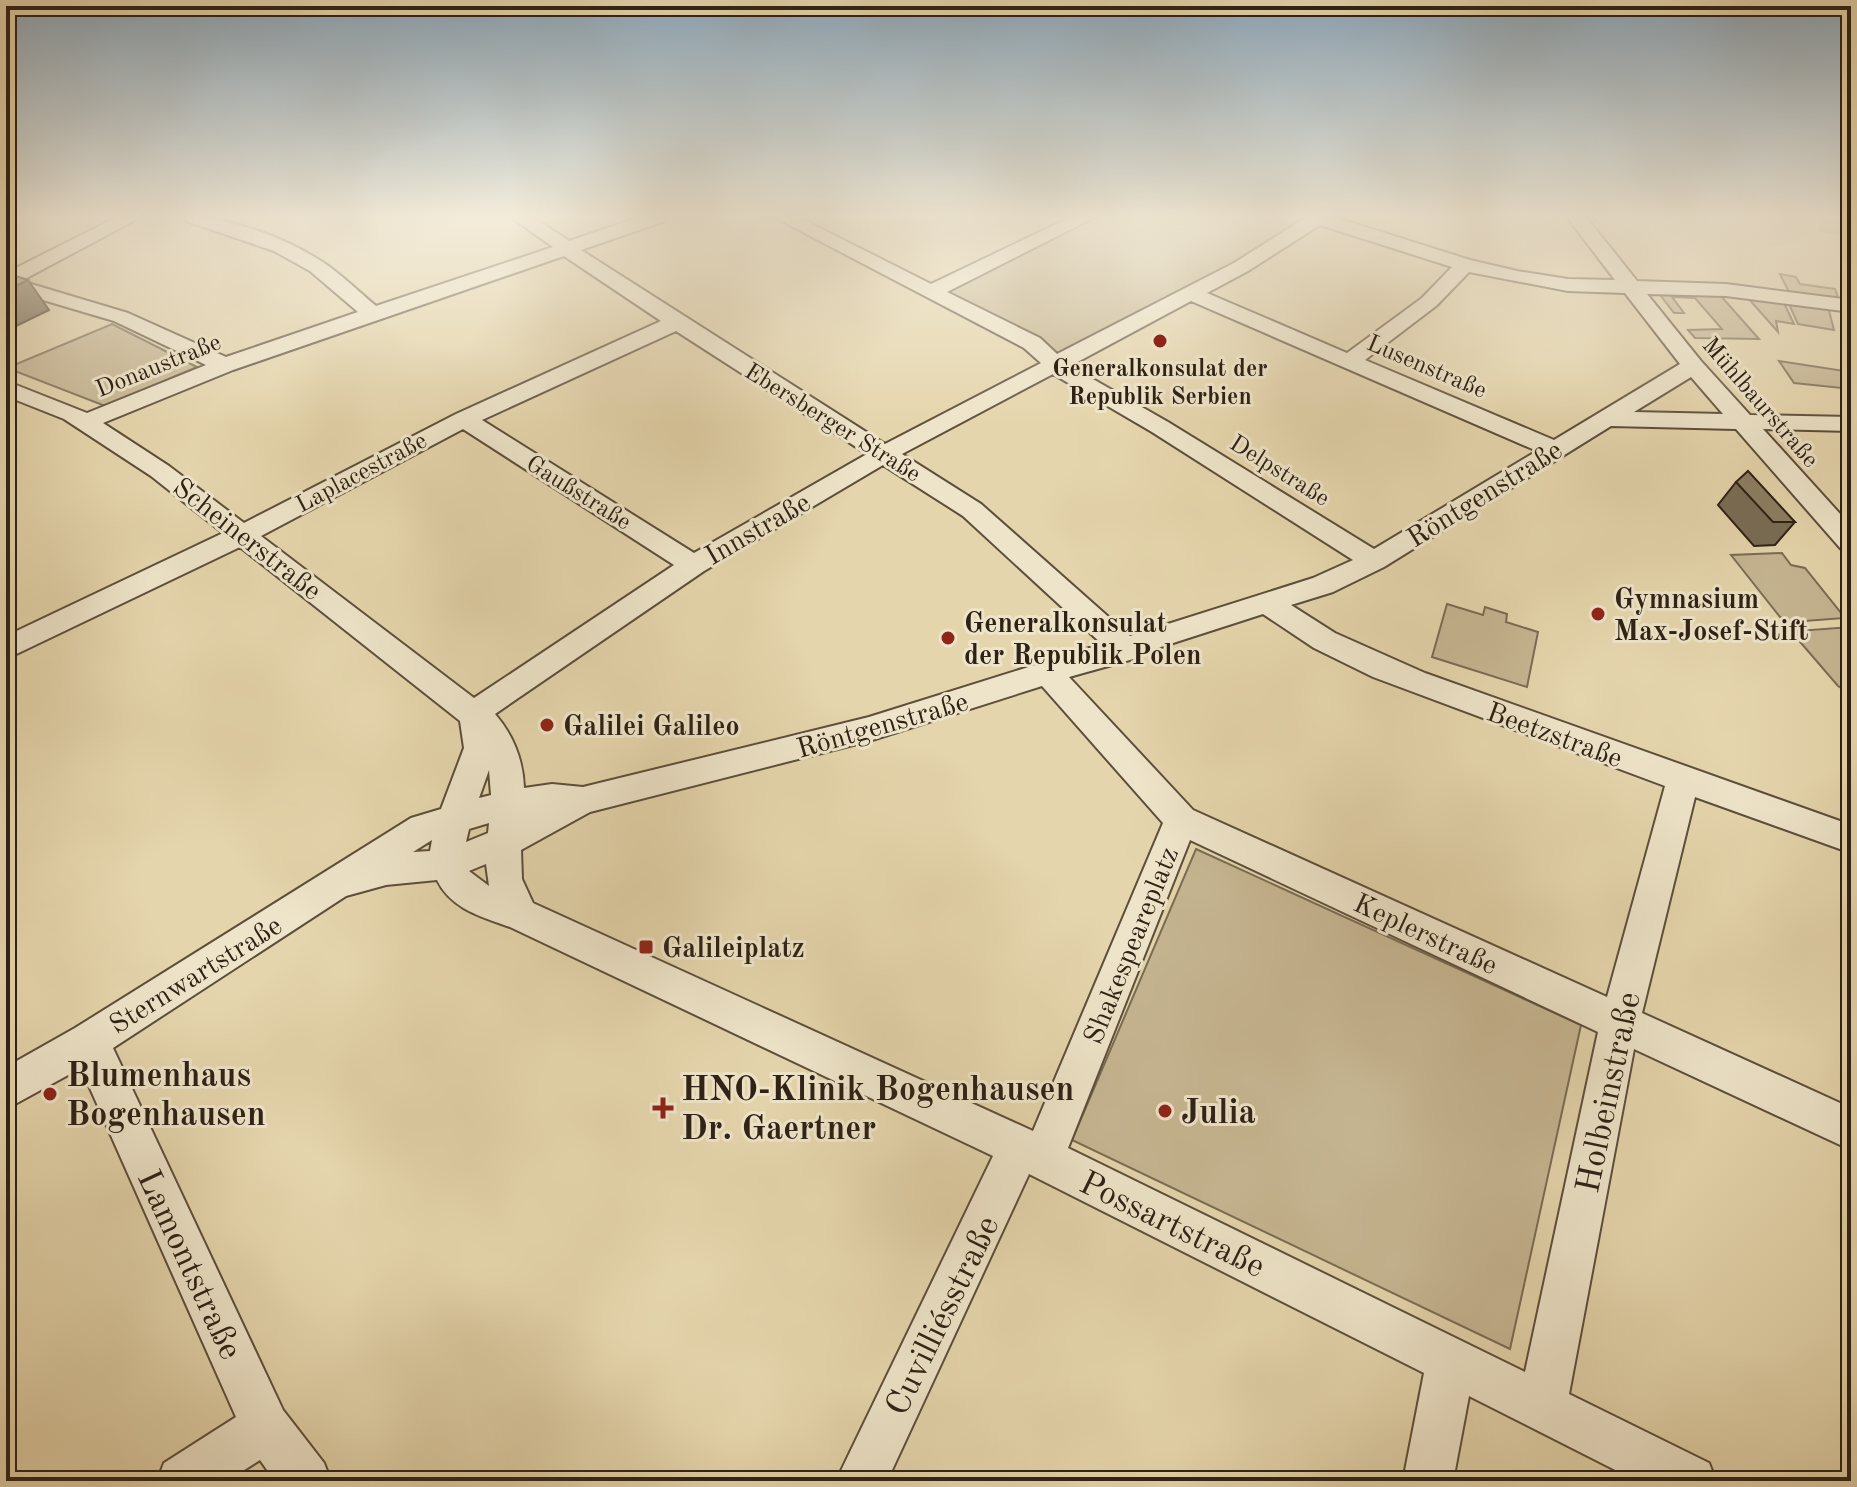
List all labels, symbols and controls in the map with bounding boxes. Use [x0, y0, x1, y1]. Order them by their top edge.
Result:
street label: Donaustraße [93, 331, 225, 403]
marker: Generalkonsulat der Republik Serbien [1151, 332, 1169, 350]
street label: Lusenstraße [1363, 332, 1490, 404]
street label: Mühlbaurstraße [1697, 334, 1822, 473]
place label: Generalkonsulat der Republik Serbien [1052, 358, 1268, 410]
street label: Ebersberger Straße [740, 360, 924, 488]
street label: Laplacestraße [293, 429, 431, 518]
street label: Delpstraße [1225, 432, 1333, 512]
street label: Röntgenstraße [1403, 437, 1568, 554]
street label: Gaußstraße [521, 452, 635, 535]
street label: Scheinerstraße [167, 474, 326, 607]
street label: Innstraße [701, 489, 816, 572]
place label: Gymnasium Max-Josef-Stift [1614, 587, 1809, 647]
marker: Gymnasium Max-Josef-Stift [1589, 605, 1607, 623]
place label: Generalkonsulat der Republik Polen [964, 611, 1202, 671]
marker: Generalkonsulat der Republik Polen [939, 629, 957, 647]
street label: Röntgenstraße [794, 689, 972, 765]
street label: Beetzstraße [1482, 699, 1626, 774]
place label: Galilei Galileo [563, 714, 740, 742]
marker: Galilei Galileo [538, 716, 556, 734]
street label: Shakespeareplatz [1081, 844, 1185, 1049]
street label: Keplerstraße [1348, 890, 1501, 981]
street label: Sternwartstraße [105, 912, 288, 1041]
place label: Galileiplatz [662, 936, 805, 964]
marker: Galileiplatz [637, 938, 655, 956]
street label: Holbeinstraße [1572, 989, 1648, 1196]
place label: Blumenhaus Bogenhausen [66, 1060, 266, 1133]
place label: HNO-Klinik Bogenhausen Dr. Gaertner [681, 1074, 1074, 1147]
marker: Blumenhaus Bogenhausen [41, 1085, 59, 1103]
marker: HNO-Klinik Bogenhausen Dr. Gaertner [652, 1097, 674, 1119]
place label: Julia [1181, 1097, 1256, 1131]
marker: Julia [1156, 1102, 1174, 1120]
street label: Lamontstraße [130, 1165, 247, 1365]
street label: Possartstraße [1074, 1166, 1270, 1285]
street label: Cuvilliésstraße [881, 1211, 1007, 1421]

